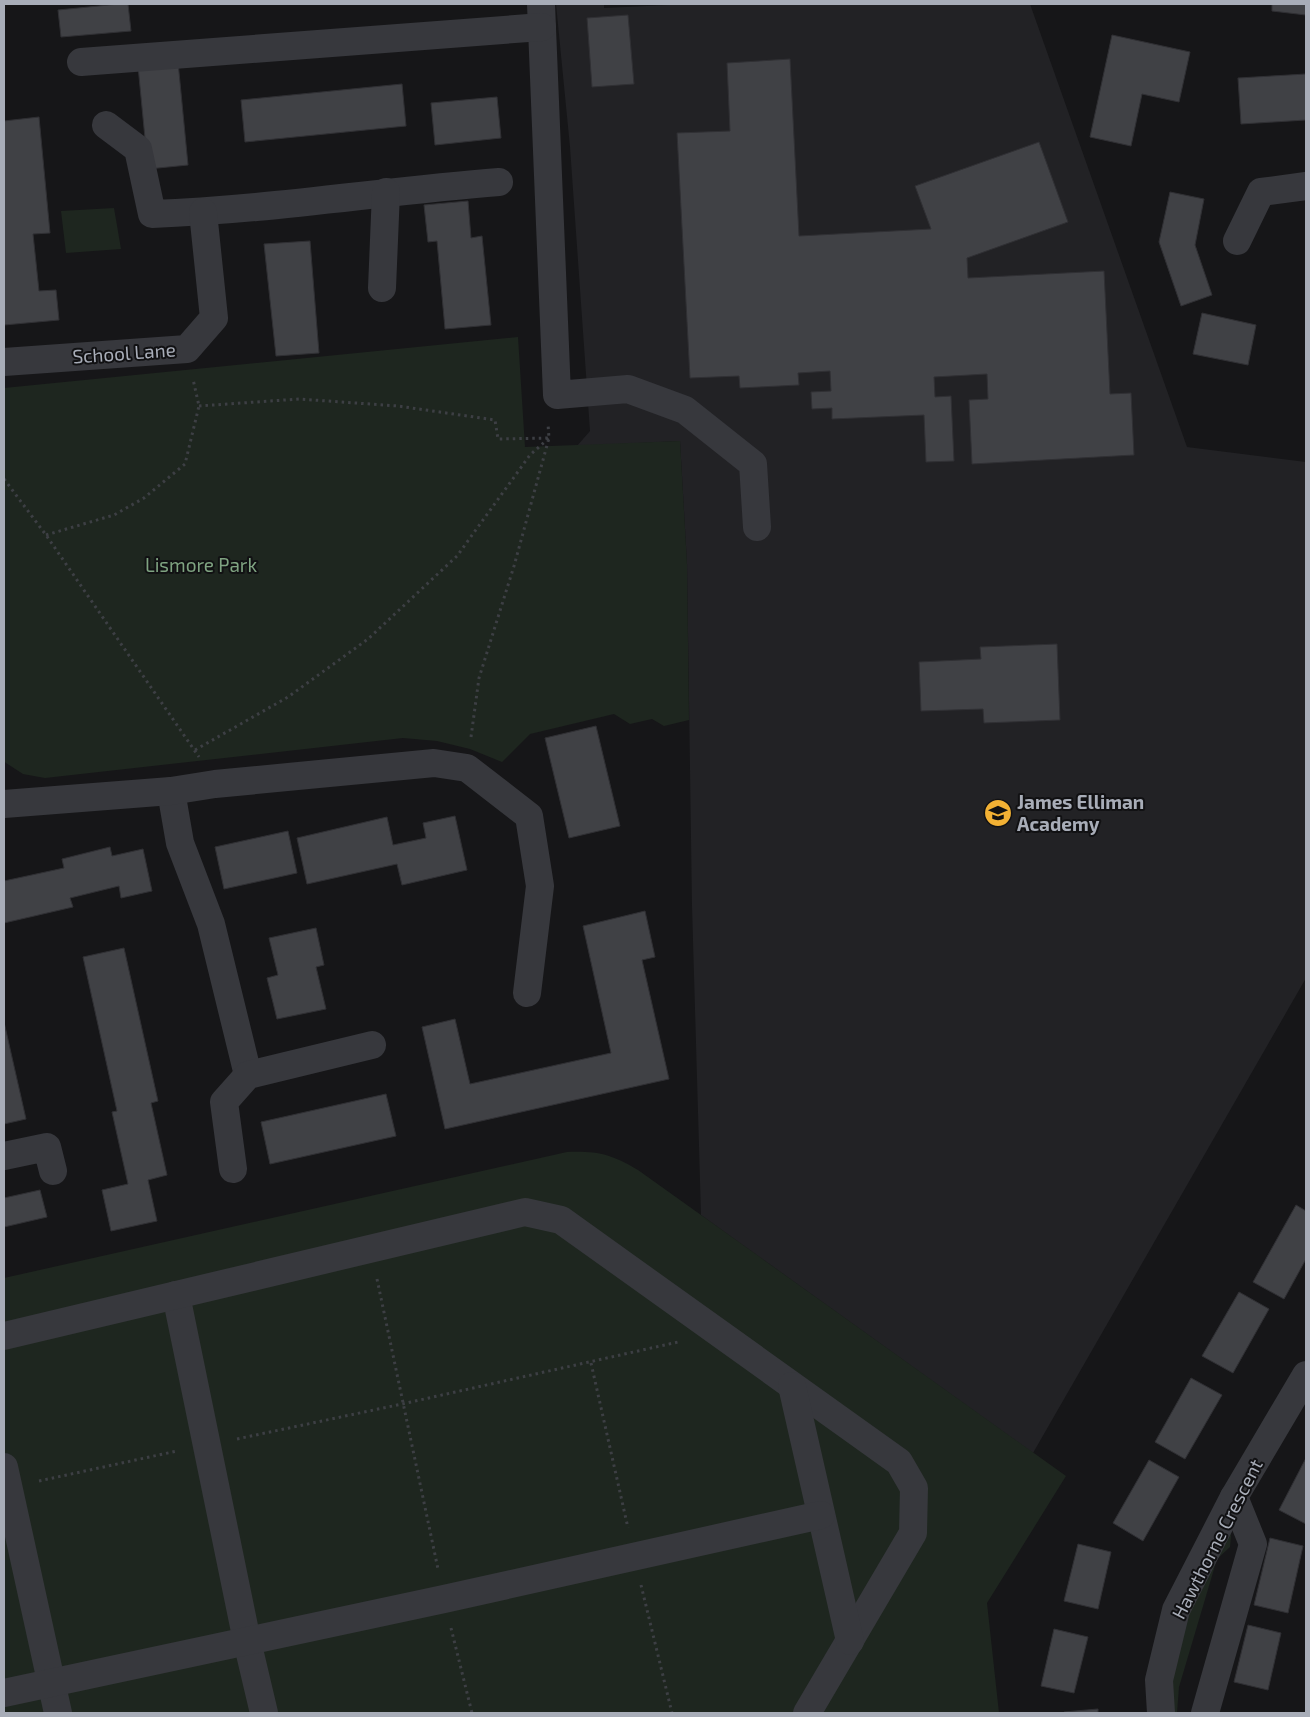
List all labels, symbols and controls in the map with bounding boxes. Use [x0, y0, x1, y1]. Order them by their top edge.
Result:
street label: School Lane [72, 337, 176, 368]
park label: Lismore Park [145, 553, 257, 576]
place label: James Elliman Academy [1017, 790, 1144, 836]
school or university icon: James Elliman Academy [983, 798, 1013, 828]
street label: Hawthorne Crescent [1166, 1455, 1267, 1623]

